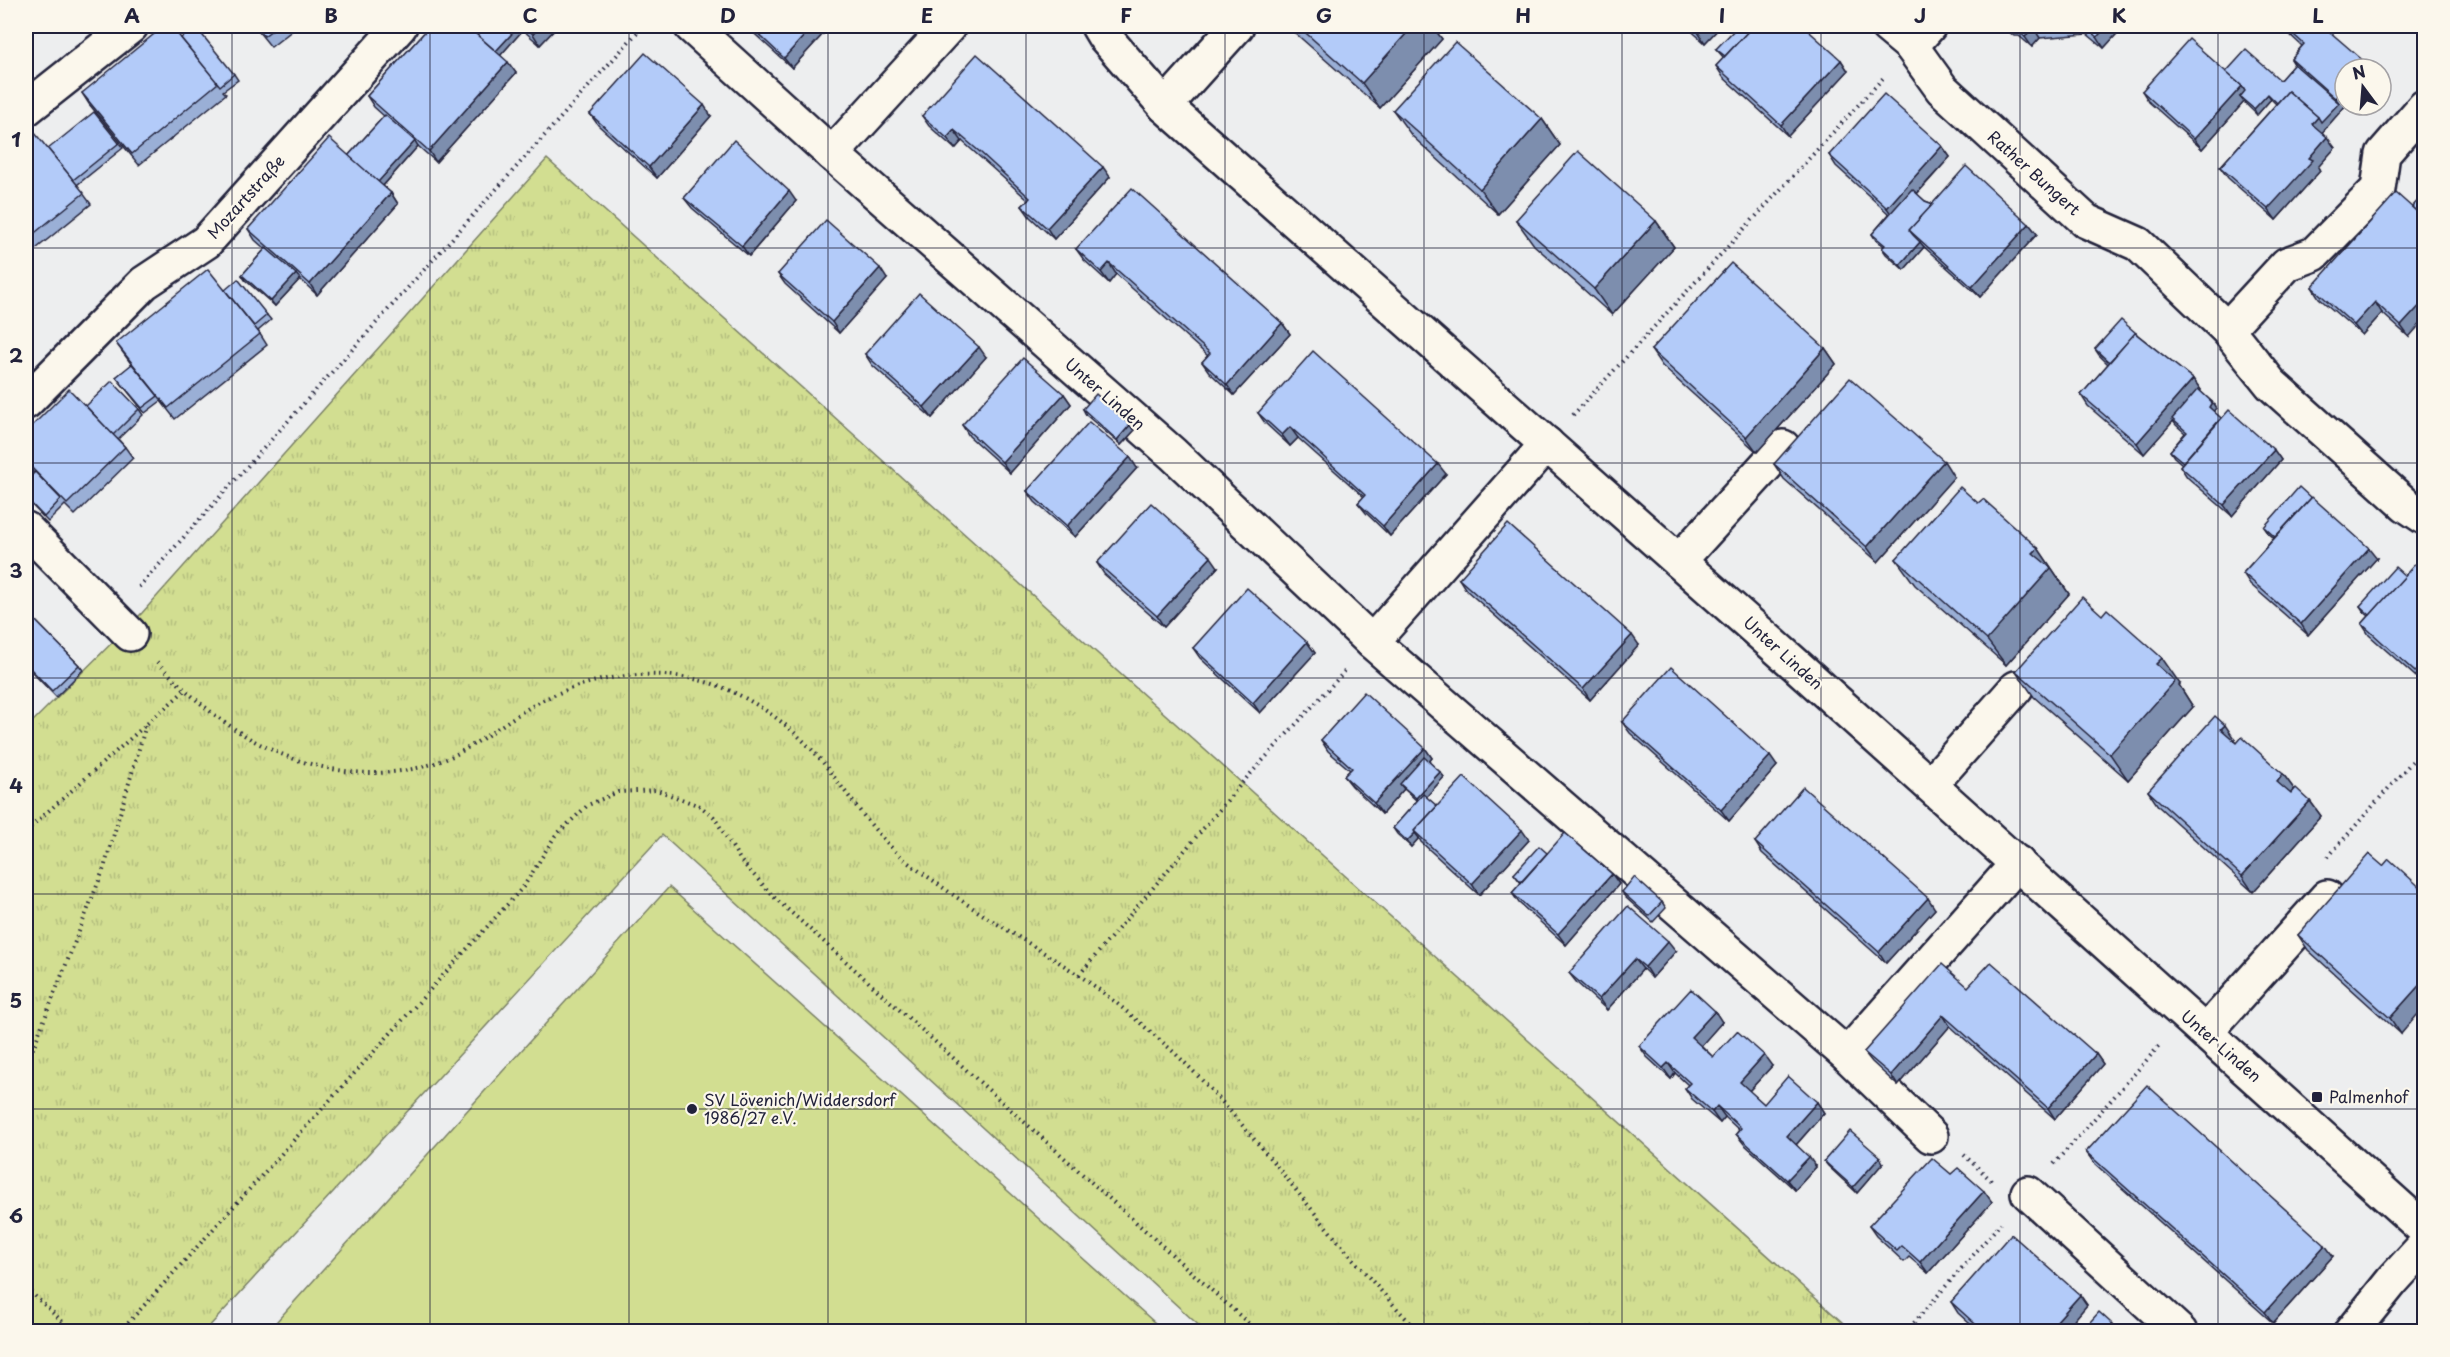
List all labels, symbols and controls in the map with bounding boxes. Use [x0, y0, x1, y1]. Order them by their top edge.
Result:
text: A [124, 0, 140, 30]
text: B [324, 0, 338, 30]
text: C [522, 0, 538, 30]
text: D [720, 0, 736, 30]
text: E [921, 0, 933, 30]
text: F [1120, 0, 1132, 30]
text: G [1316, 0, 1332, 30]
text: H [1515, 0, 1531, 30]
text: I [1719, 0, 1725, 30]
text: J [1914, 0, 1926, 30]
text: K [2112, 0, 2127, 30]
text: L [2312, 0, 2324, 30]
north arrow [2333, 57, 2393, 117]
text: N [2349, 58, 2368, 85]
text: 1 [11, 124, 21, 154]
street label: Rather Bungert [1983, 124, 2087, 221]
street label: Mozartstraße [201, 149, 290, 244]
text: 2 [9, 340, 23, 370]
street label: Unter Linden [1060, 351, 1151, 435]
text: 3 [9, 555, 23, 585]
street label: Unter Linden [1739, 610, 1829, 695]
text: 4 [9, 770, 23, 800]
text: 5 [10, 985, 22, 1015]
street label: Unter Linden [2176, 1003, 2267, 1087]
place label: Palmenhof [2329, 1084, 2410, 1108]
place label: SV Lövenich/Widdersdorf 1986/27 e.V. [704, 1087, 898, 1129]
marker: Palmenhof [2310, 1090, 2324, 1104]
marker: SV Lövenich/Widdersdorf 1986/27 e.V. [685, 1102, 699, 1116]
text: 6 [9, 1200, 23, 1230]

